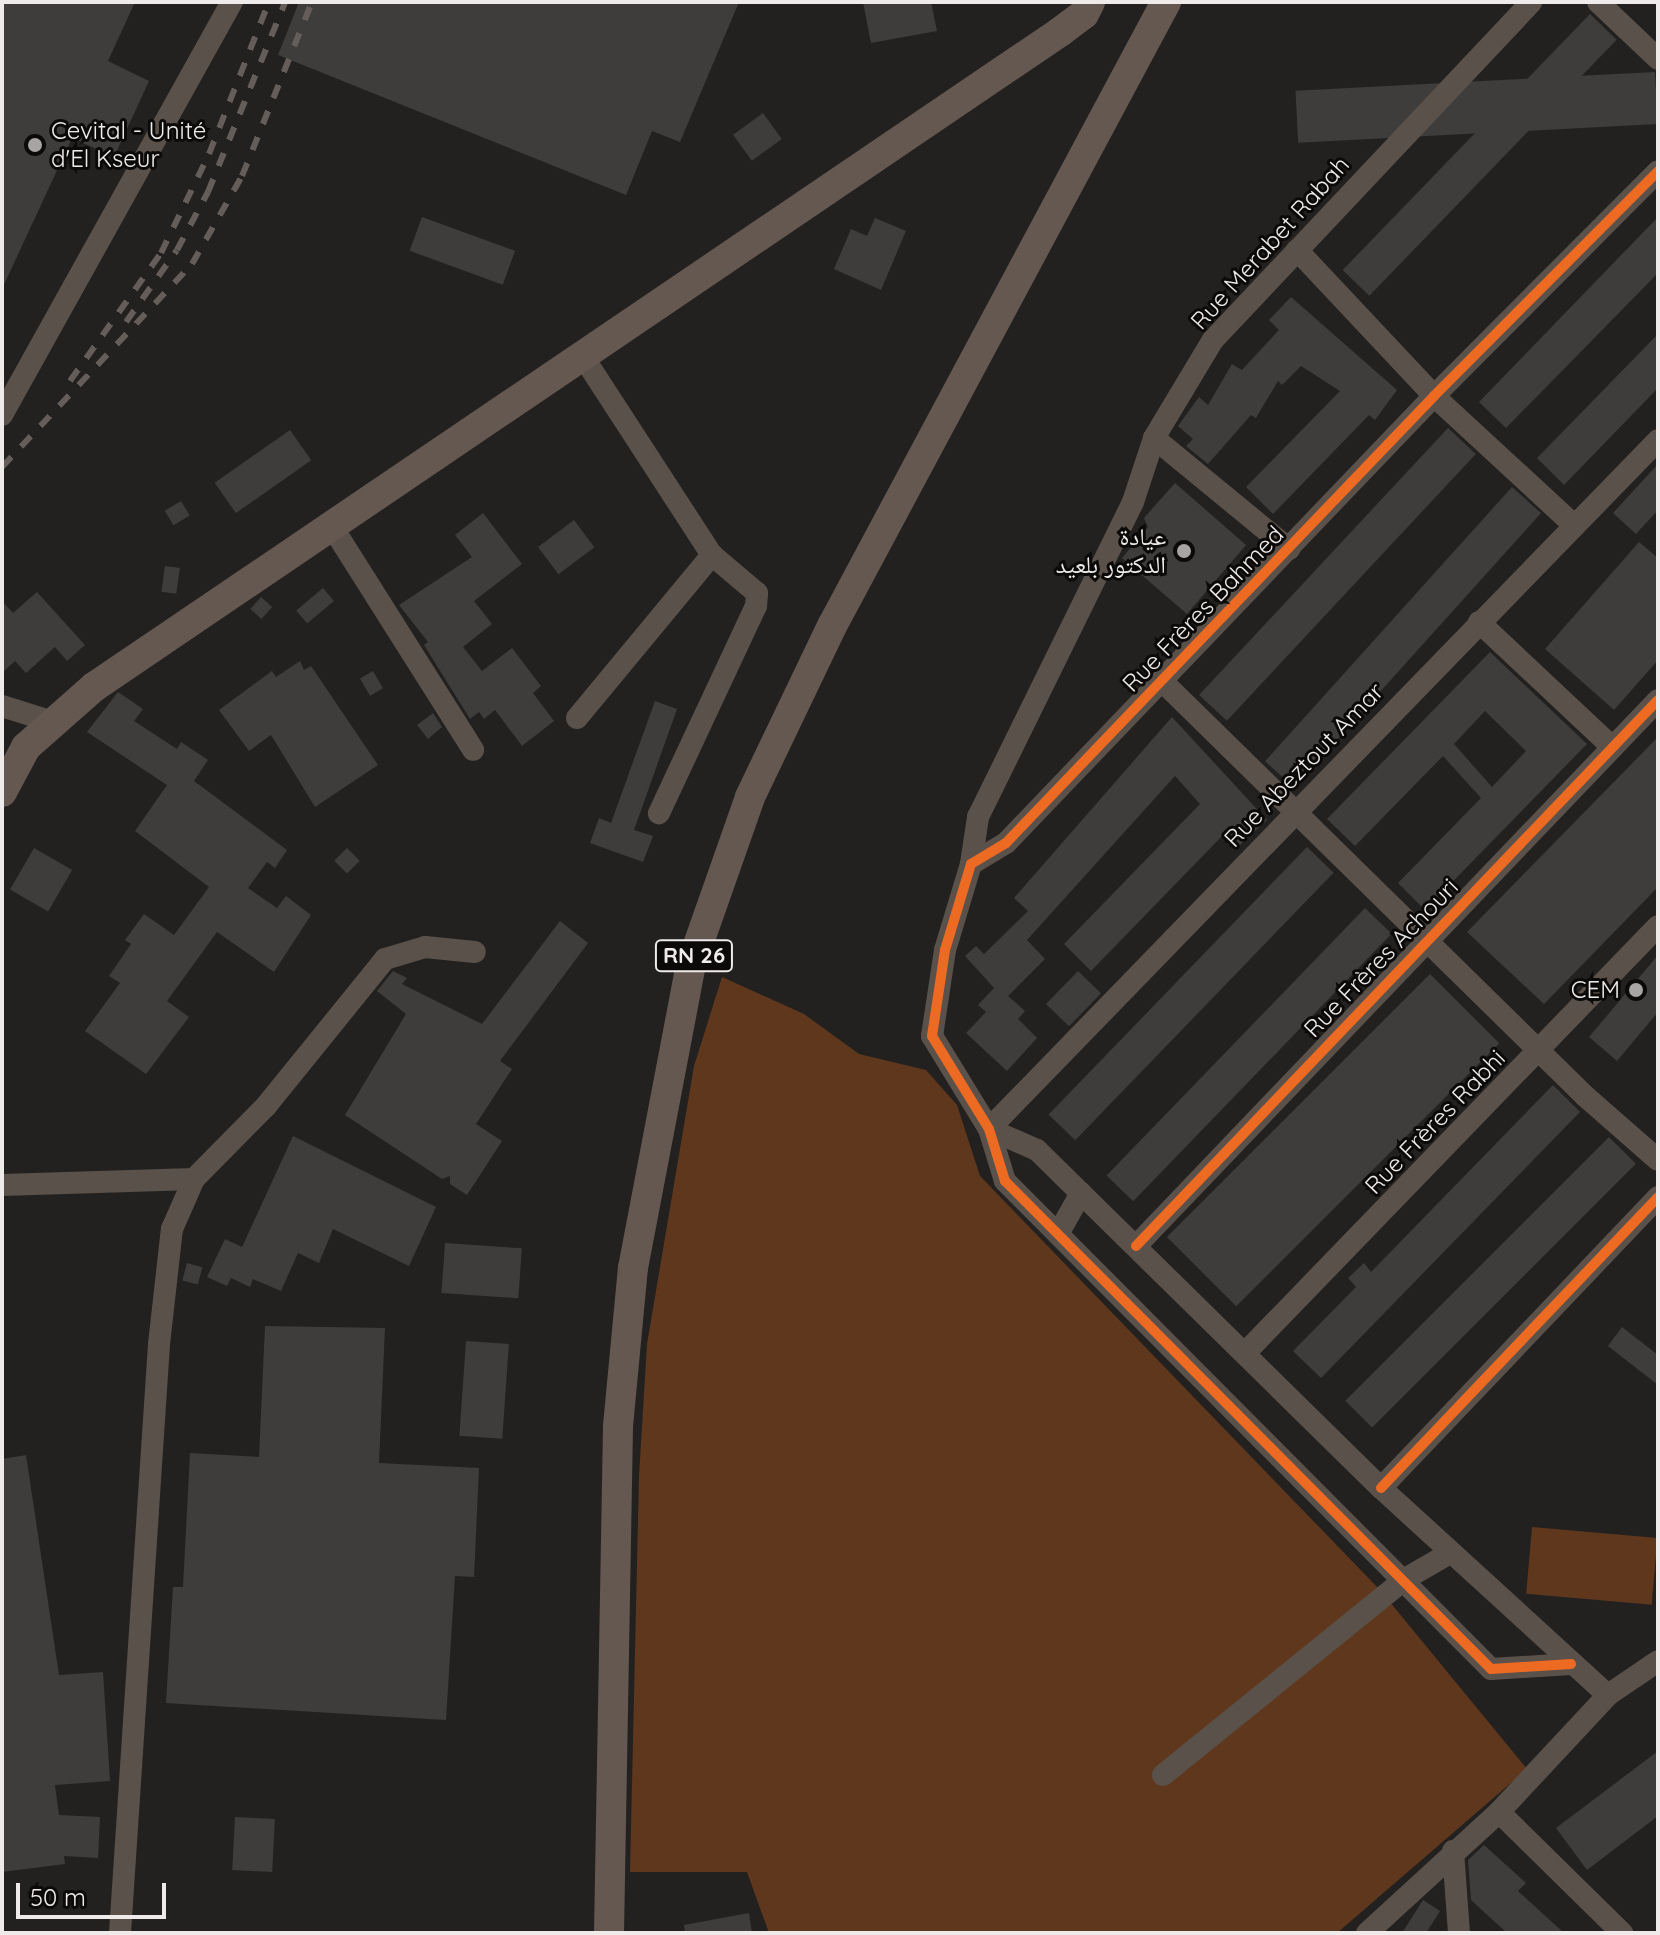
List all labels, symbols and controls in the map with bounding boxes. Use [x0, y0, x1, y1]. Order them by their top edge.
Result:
place label: Cevital - Unité d'El Kseur [51, 117, 206, 173]
marker: Cevital - Unité d'El Kseur [26, 136, 44, 154]
street label: Rue Merabet Rabah [1185, 151, 1355, 335]
street label: Rue Frères Bahmed [1117, 520, 1289, 698]
place label: عيادة الدكتور بلعيد [1056, 523, 1166, 579]
marker: عيادة الدكتور بلعيد [1173, 540, 1195, 562]
street label: Rue Abeztout Amar [1218, 677, 1390, 853]
street label: Rue Frères Achouri [1298, 873, 1464, 1043]
road number: RN 26 [654, 938, 734, 974]
place label: CEM [1571, 976, 1620, 1004]
marker: CEM [1627, 981, 1645, 999]
street label: Rue Frères Rabhi [1359, 1044, 1511, 1200]
scale bar [20, 1867, 170, 1917]
text: 50 m [30, 1882, 86, 1912]

